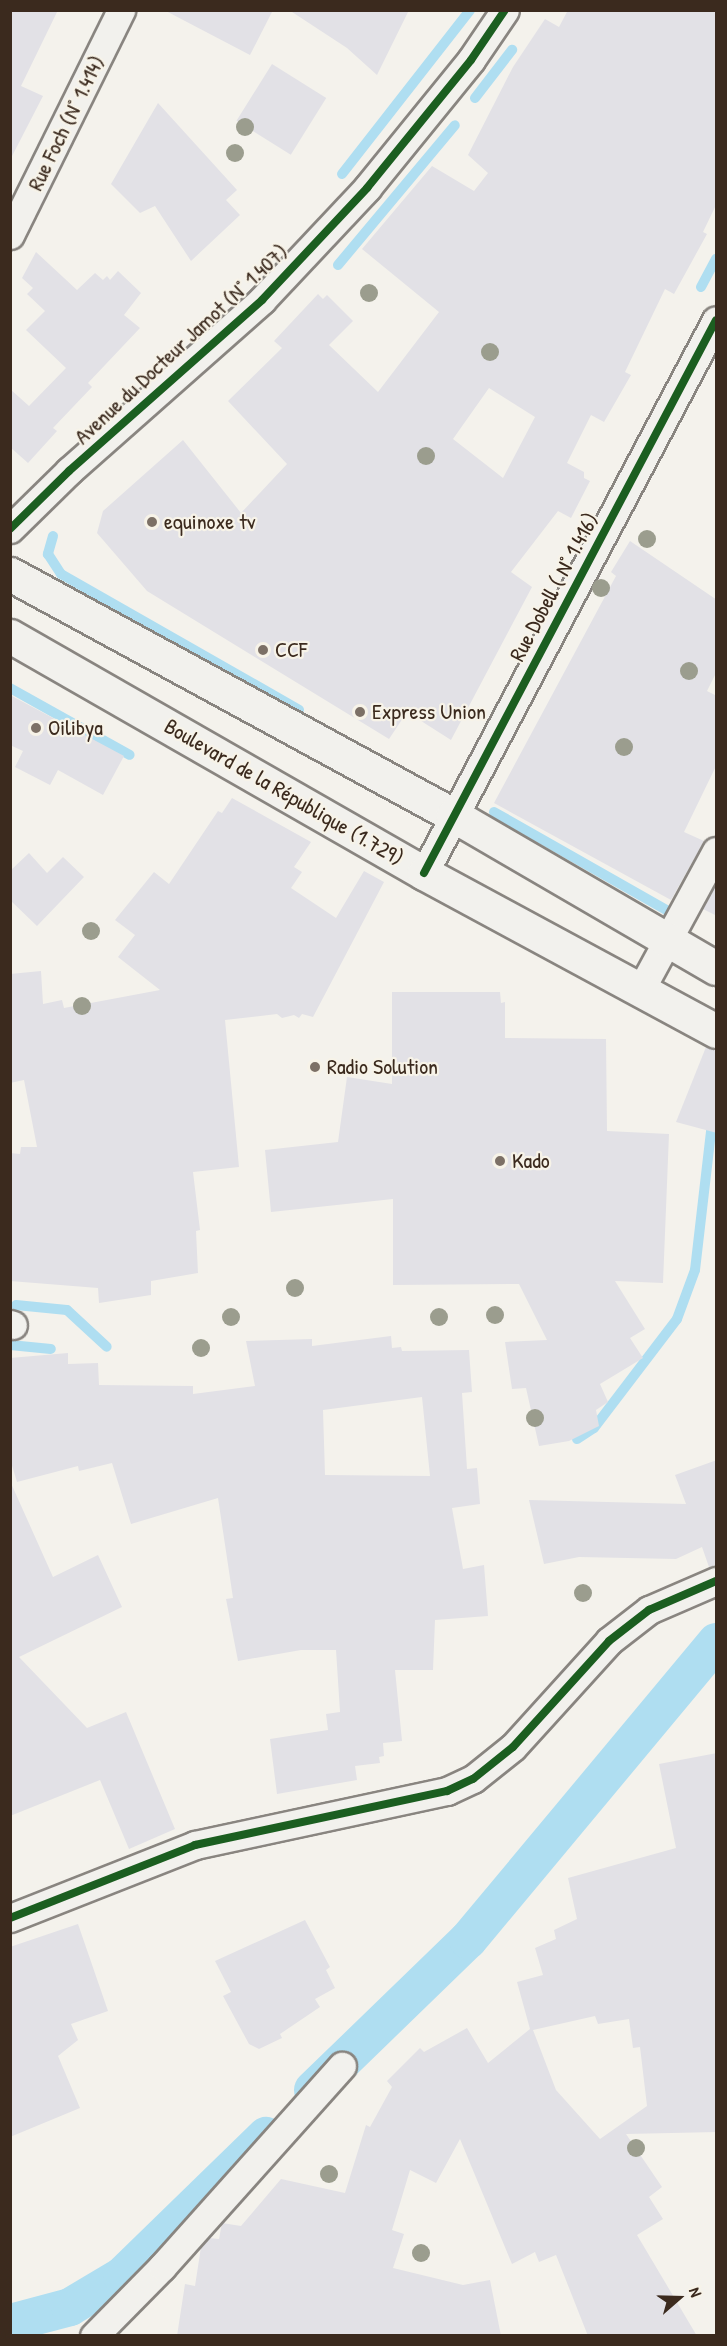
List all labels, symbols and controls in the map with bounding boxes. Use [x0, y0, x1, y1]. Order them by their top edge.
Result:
street label: Rue Foch (N° 1.414) [22, 51, 110, 195]
street label: Avenue du Docteur Jamot (N° 1.407) [69, 238, 293, 450]
street label: Rue Dobell ( N° 1.416) [504, 508, 604, 666]
place label: equinoxe tv [164, 509, 256, 535]
marker: equinoxe tv [145, 515, 159, 529]
place label: CCF [275, 637, 307, 663]
marker: CCF [256, 643, 270, 657]
place label: Express Union [372, 699, 486, 725]
marker: Express Union [353, 705, 367, 719]
street label: Boulevard de la République (1.729) [160, 713, 408, 871]
place label: Oilibya [48, 715, 103, 741]
marker: Oilibya [29, 721, 43, 735]
place label: Radio Solution [327, 1054, 438, 1080]
marker: Radio Solution [308, 1060, 322, 1074]
place label: Kado [512, 1148, 550, 1174]
marker: Kado [493, 1154, 507, 1168]
north arrow [649, 2268, 709, 2328]
text: N [684, 2284, 708, 2300]

